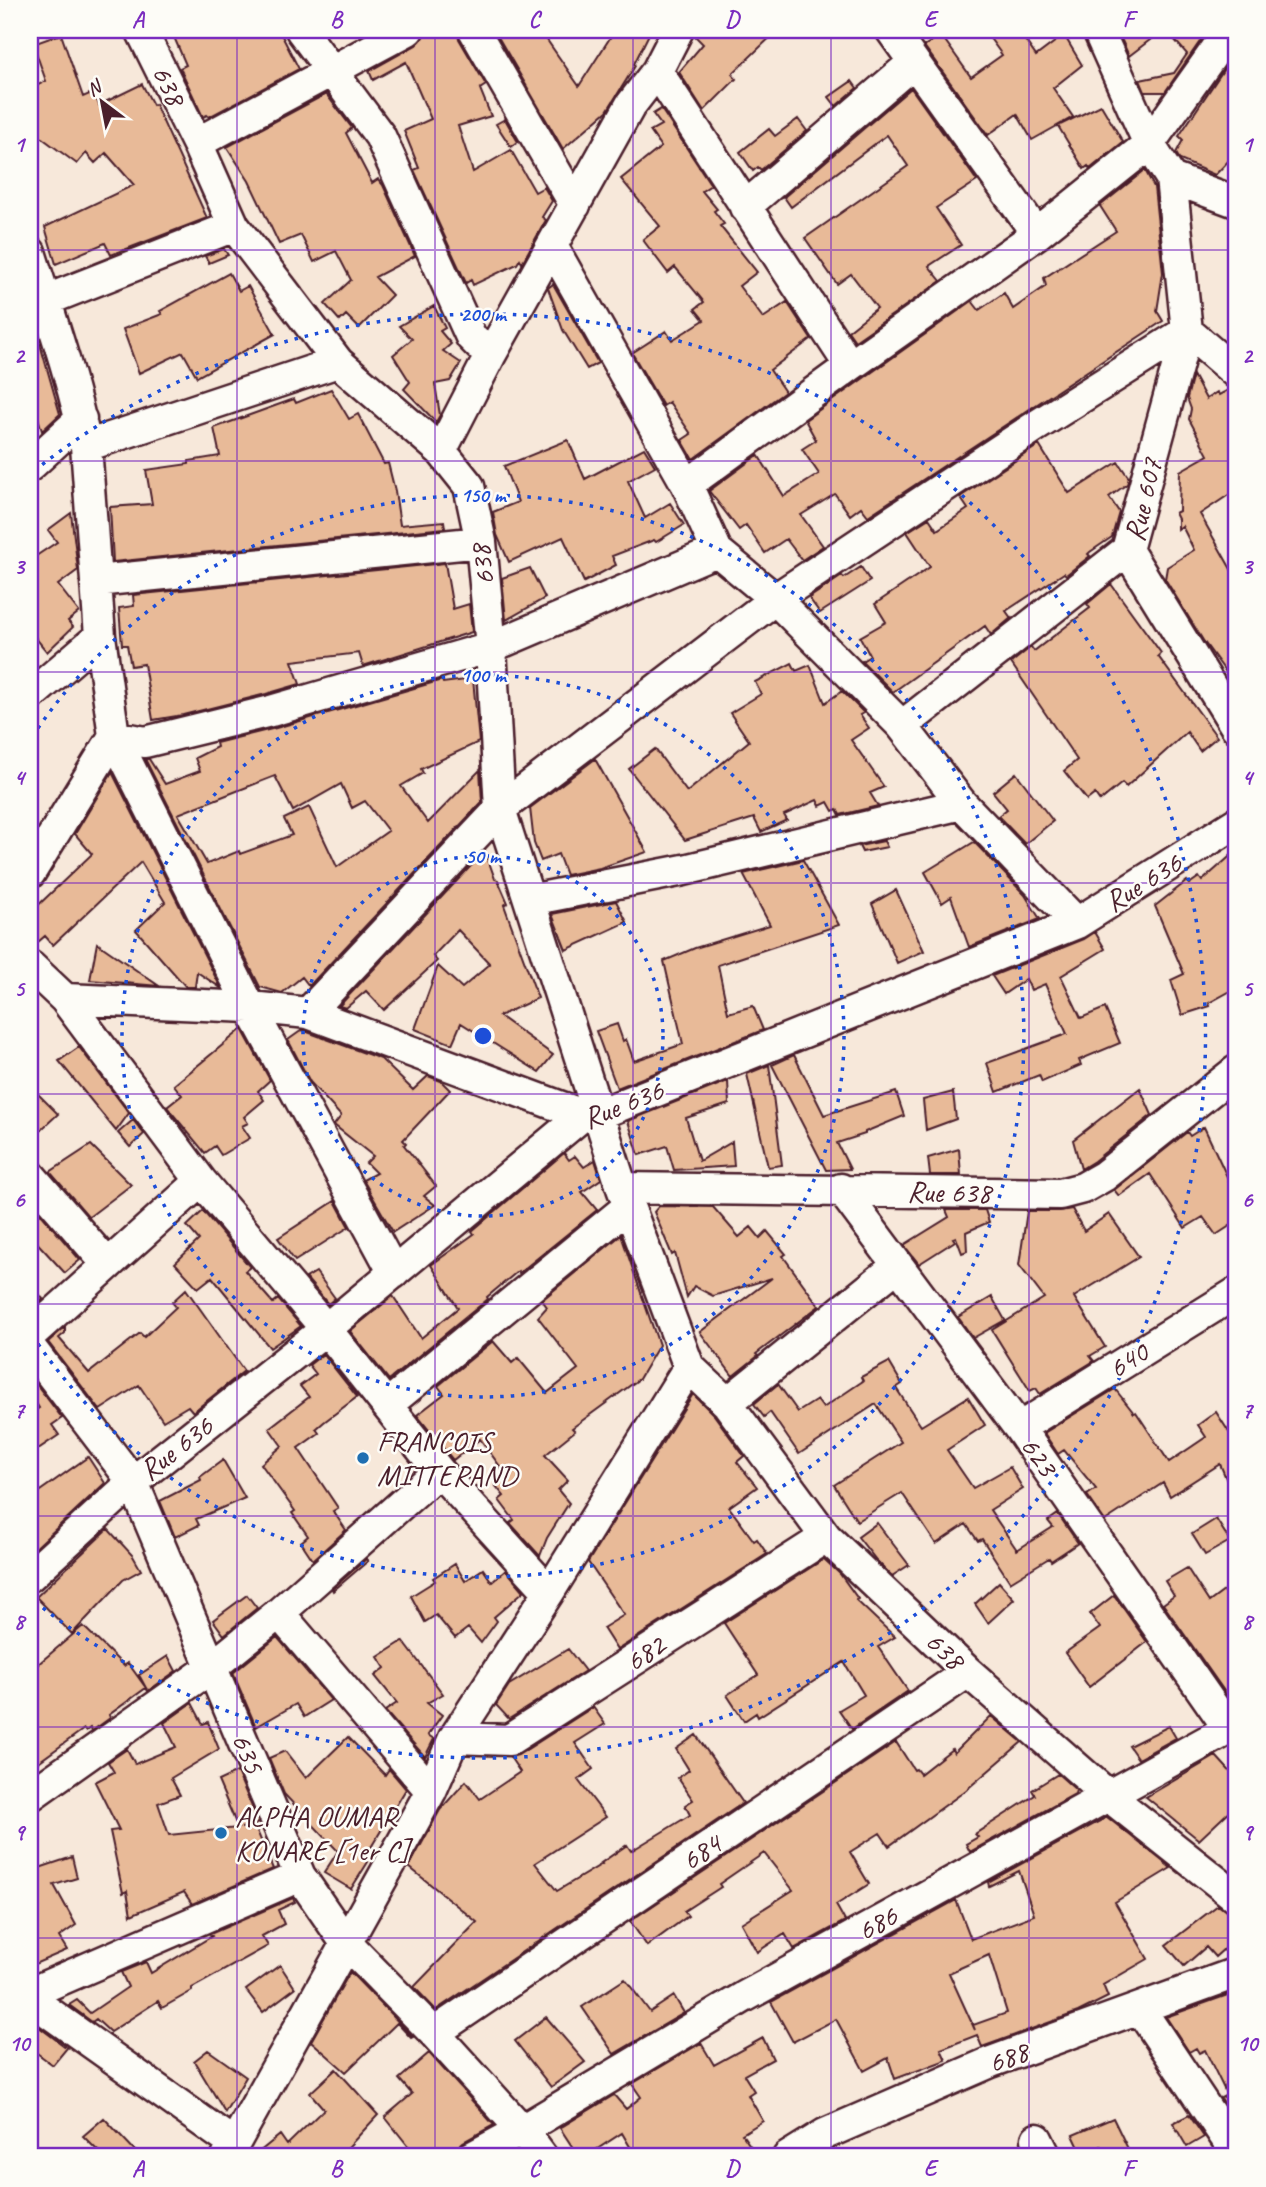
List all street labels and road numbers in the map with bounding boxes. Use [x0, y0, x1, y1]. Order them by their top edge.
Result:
street label: 638 [143, 58, 196, 114]
street label: Rue 607 [1115, 453, 1171, 545]
street label: 638 [460, 540, 503, 587]
street label: Rue 636 [1097, 843, 1190, 920]
street label: Rue 636 [577, 1070, 670, 1137]
street label: Rue 638 [907, 1172, 994, 1212]
street label: 640 [1101, 1332, 1157, 1387]
street label: Rue 636 [131, 1406, 222, 1489]
street label: 623 [1012, 1429, 1068, 1486]
street label: 638 [917, 1622, 975, 1679]
street label: 682 [618, 1625, 674, 1680]
street label: 635 [223, 1727, 274, 1780]
street label: 684 [674, 1824, 730, 1879]
street label: 686 [850, 1896, 905, 1949]
street label: 688 [982, 2031, 1036, 2082]

